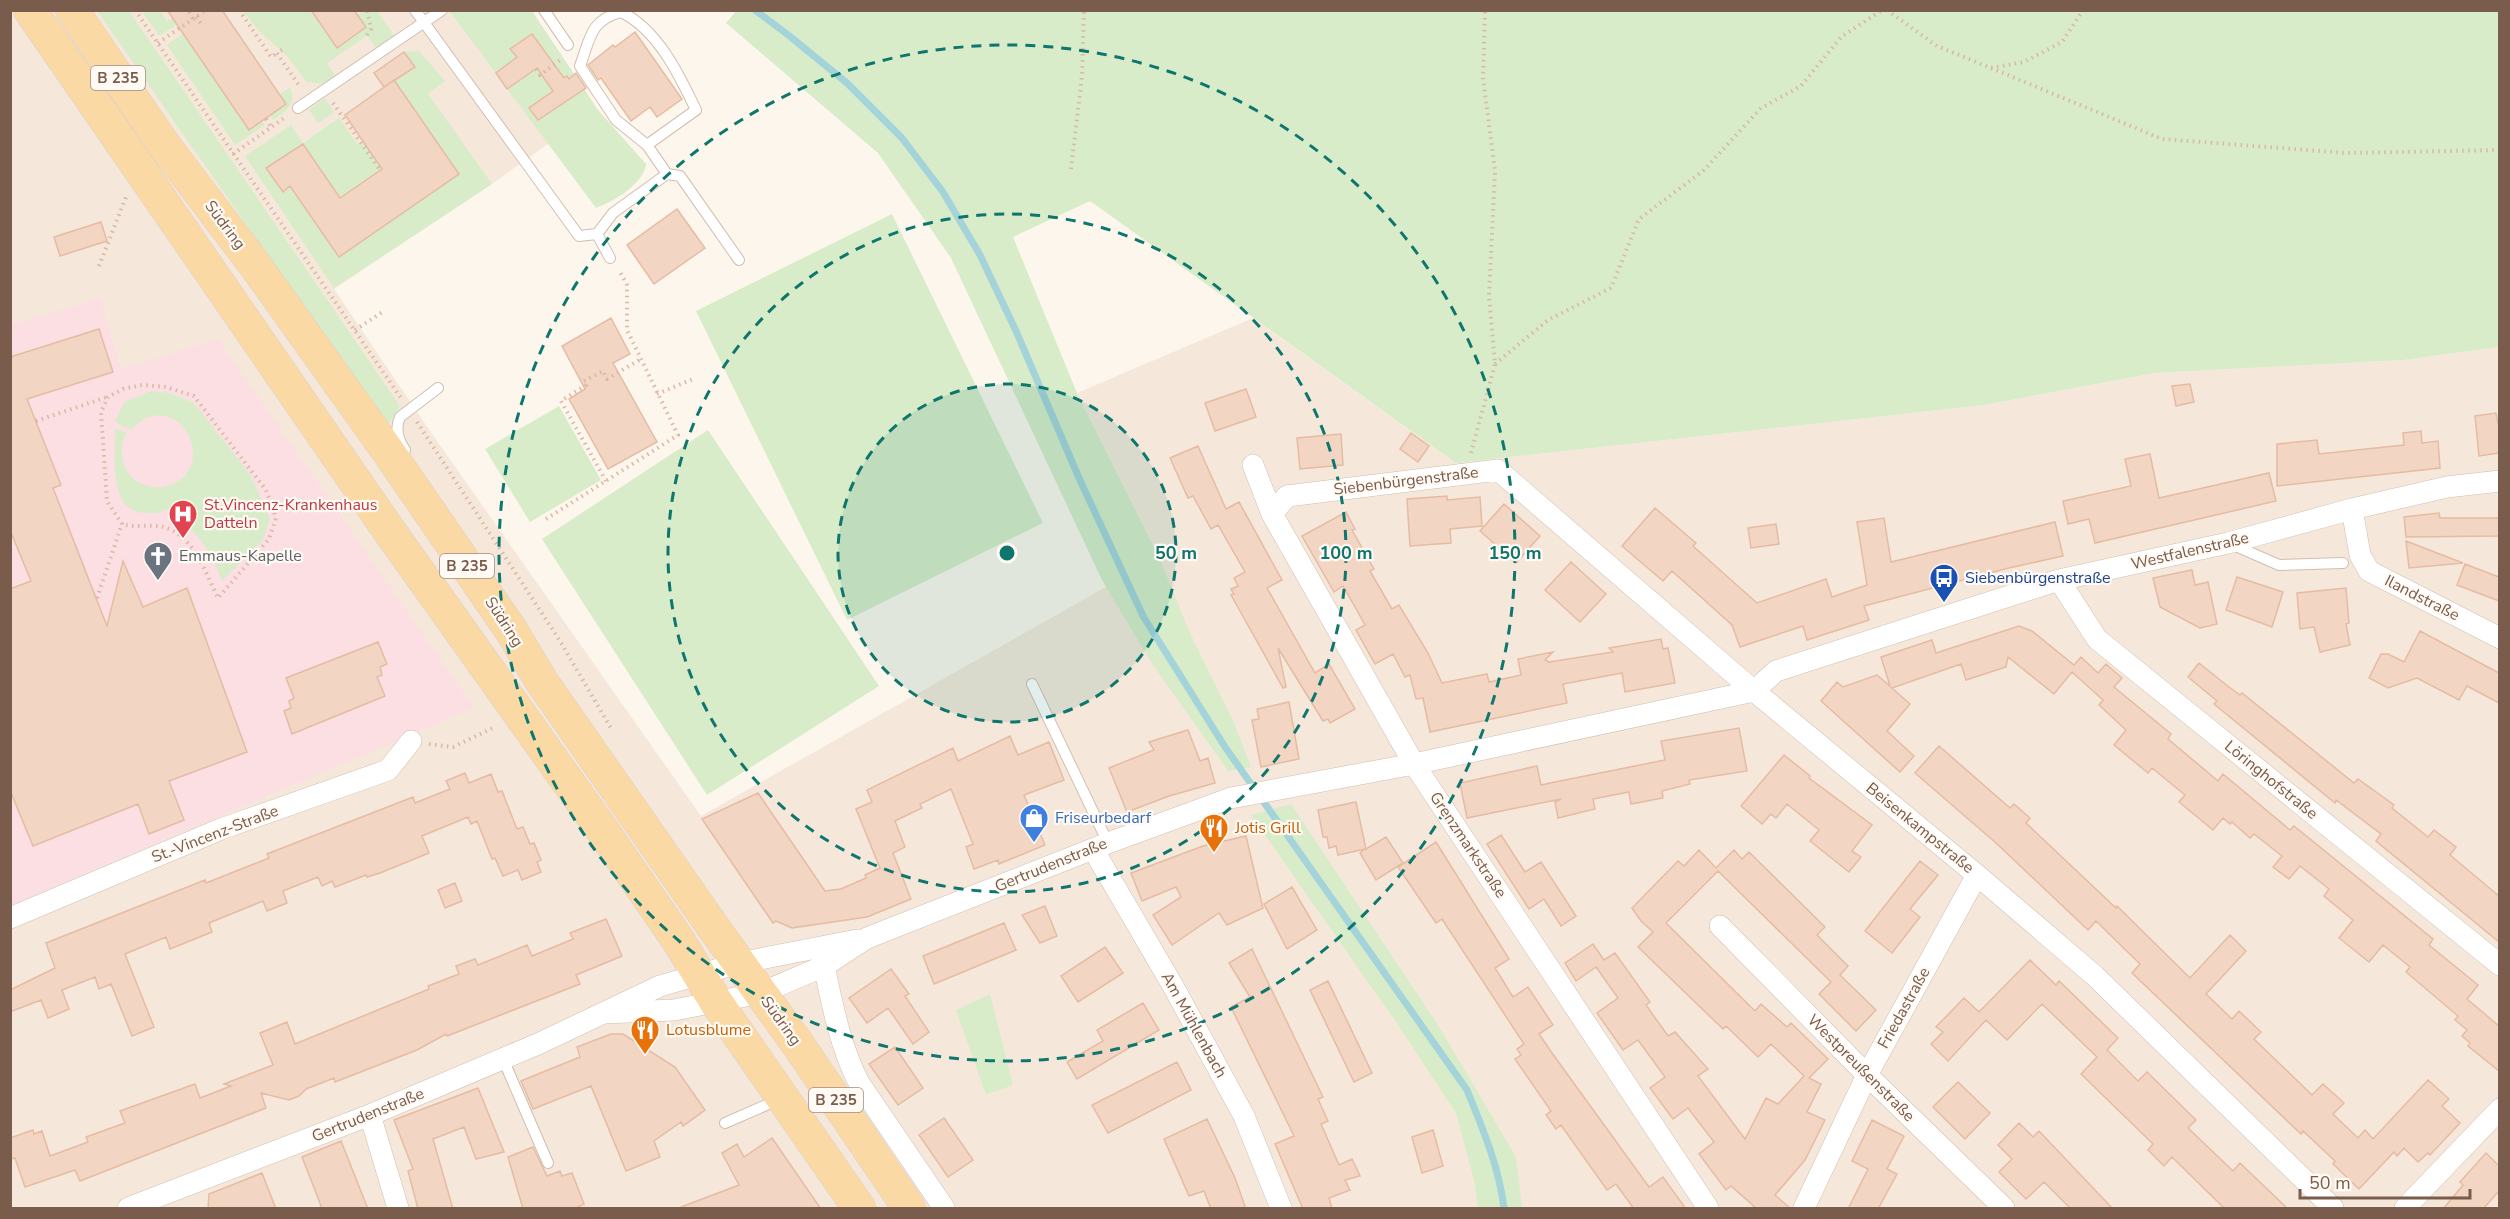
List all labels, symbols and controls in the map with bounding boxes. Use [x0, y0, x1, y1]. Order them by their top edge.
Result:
road number: B 235 [91, 66, 145, 90]
street label: Südring [199, 196, 251, 254]
street label: Siebenbürgenstraße [1332, 461, 1480, 501]
place label: St.Vincenz-Krankenhaus Datteln [204, 494, 378, 534]
hospital icon: St.Vincenz-Krankenhaus Datteln [167, 498, 199, 540]
street label: Westfalenstraße [2129, 527, 2251, 575]
church icon: Emmaus-Kapelle [142, 540, 174, 582]
text: 50 m [1155, 541, 1197, 565]
text: 100 m [1319, 541, 1373, 565]
text: 150 m [1488, 541, 1542, 565]
centre of rings [997, 543, 1017, 563]
place label: Emmaus-Kapelle [179, 545, 302, 567]
road number: B 235 [440, 554, 494, 578]
bus stop icon: Siebenbürgenstraße [1928, 562, 1960, 604]
place label: Siebenbürgenstraße [1965, 567, 2111, 589]
street label: Ilandstraße [2381, 570, 2463, 626]
street label: Südring [480, 592, 528, 652]
street label: Löringhofstraße [2220, 735, 2322, 825]
street label: Beisenkampstraße [1861, 777, 1979, 879]
street label: Grenzmarkstraße [1424, 788, 1512, 902]
street label: St.-Vincenz-Straße [148, 800, 282, 868]
shop icon: Friseurbedarf [1018, 802, 1050, 844]
place label: Friseurbedarf [1055, 807, 1152, 829]
restaurant icon: Jotis Grill [1198, 812, 1230, 854]
place label: Jotis Grill [1234, 817, 1301, 839]
street label: Gertrudenstraße [992, 832, 1110, 898]
street label: Friedastraße [1873, 963, 1935, 1053]
street label: Am Mühlenbach [1156, 968, 1232, 1082]
street label: Südring [756, 992, 806, 1050]
street label: Westpreußenstraße [1802, 1009, 1920, 1127]
restaurant icon: Lotusblume [629, 1014, 661, 1056]
place label: Lotusblume [666, 1019, 751, 1041]
street label: Gertrudenstraße [309, 1082, 427, 1148]
road number: B 235 [809, 1088, 863, 1112]
scale bar [2300, 1162, 2470, 1200]
text: 50 m [2309, 1171, 2351, 1195]

